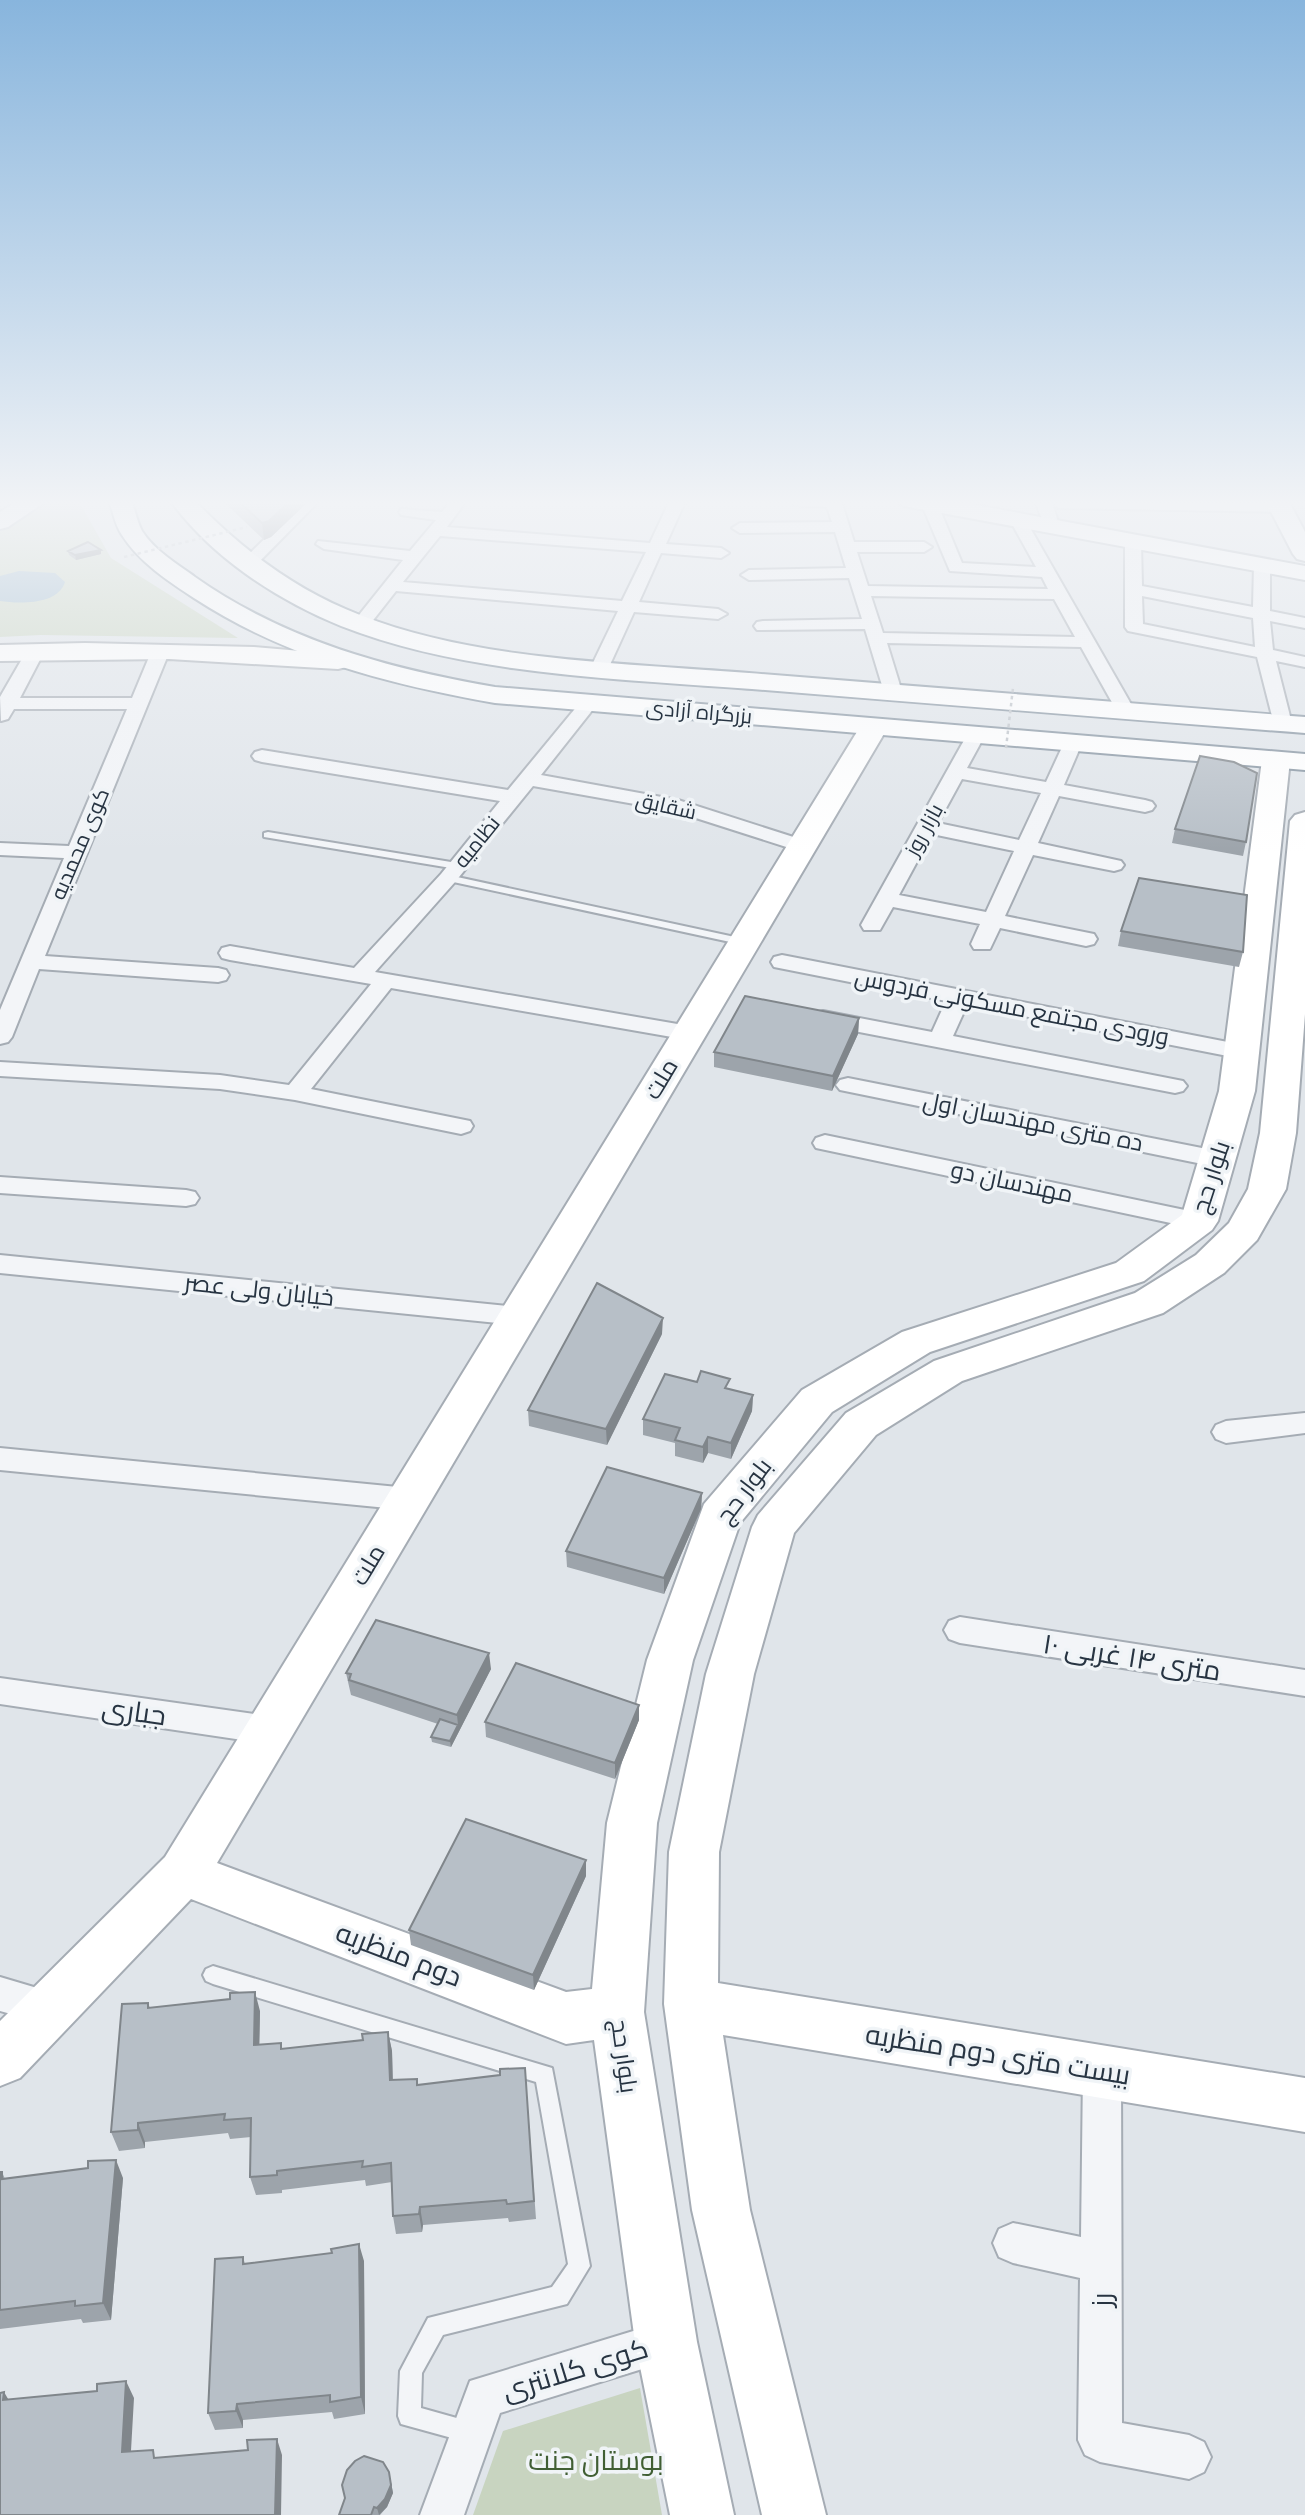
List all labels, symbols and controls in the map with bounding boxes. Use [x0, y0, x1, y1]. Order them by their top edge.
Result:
street label: بزرگراه آزادی [645, 695, 753, 730]
street label: کوی محمدیه [46, 785, 115, 904]
street label: شقایق [633, 787, 699, 826]
street label: بازار روز [899, 800, 948, 861]
street label: نظامیه [449, 811, 505, 873]
street label: ورودی مجتمع مسکونی فردوس [852, 963, 1172, 1053]
street label: ملت [638, 1054, 684, 1104]
street label: ده متری مهندسان اول [921, 1087, 1145, 1157]
street label: بلوار حج [1186, 1137, 1238, 1217]
street label: مهندسان دو [948, 1155, 1076, 1209]
street label: خیابان ولی عصر [181, 1268, 335, 1312]
street label: بلوار حج [710, 1453, 779, 1530]
street label: ملت [345, 1540, 391, 1590]
street label: ۱۰ متری ۱۴ غربی [1041, 1627, 1223, 1688]
street label: جباری [100, 1691, 168, 1732]
street label: دوم منظریه [330, 1915, 466, 1996]
street label: بلوار حج [603, 2017, 643, 2095]
street label: بیست متری دوم منظریه [863, 2017, 1133, 2095]
street label: رز [1085, 2293, 1118, 2309]
street label: کوی کلانتری [498, 2332, 652, 2407]
park label: بوستان جنت [528, 2444, 664, 2477]

